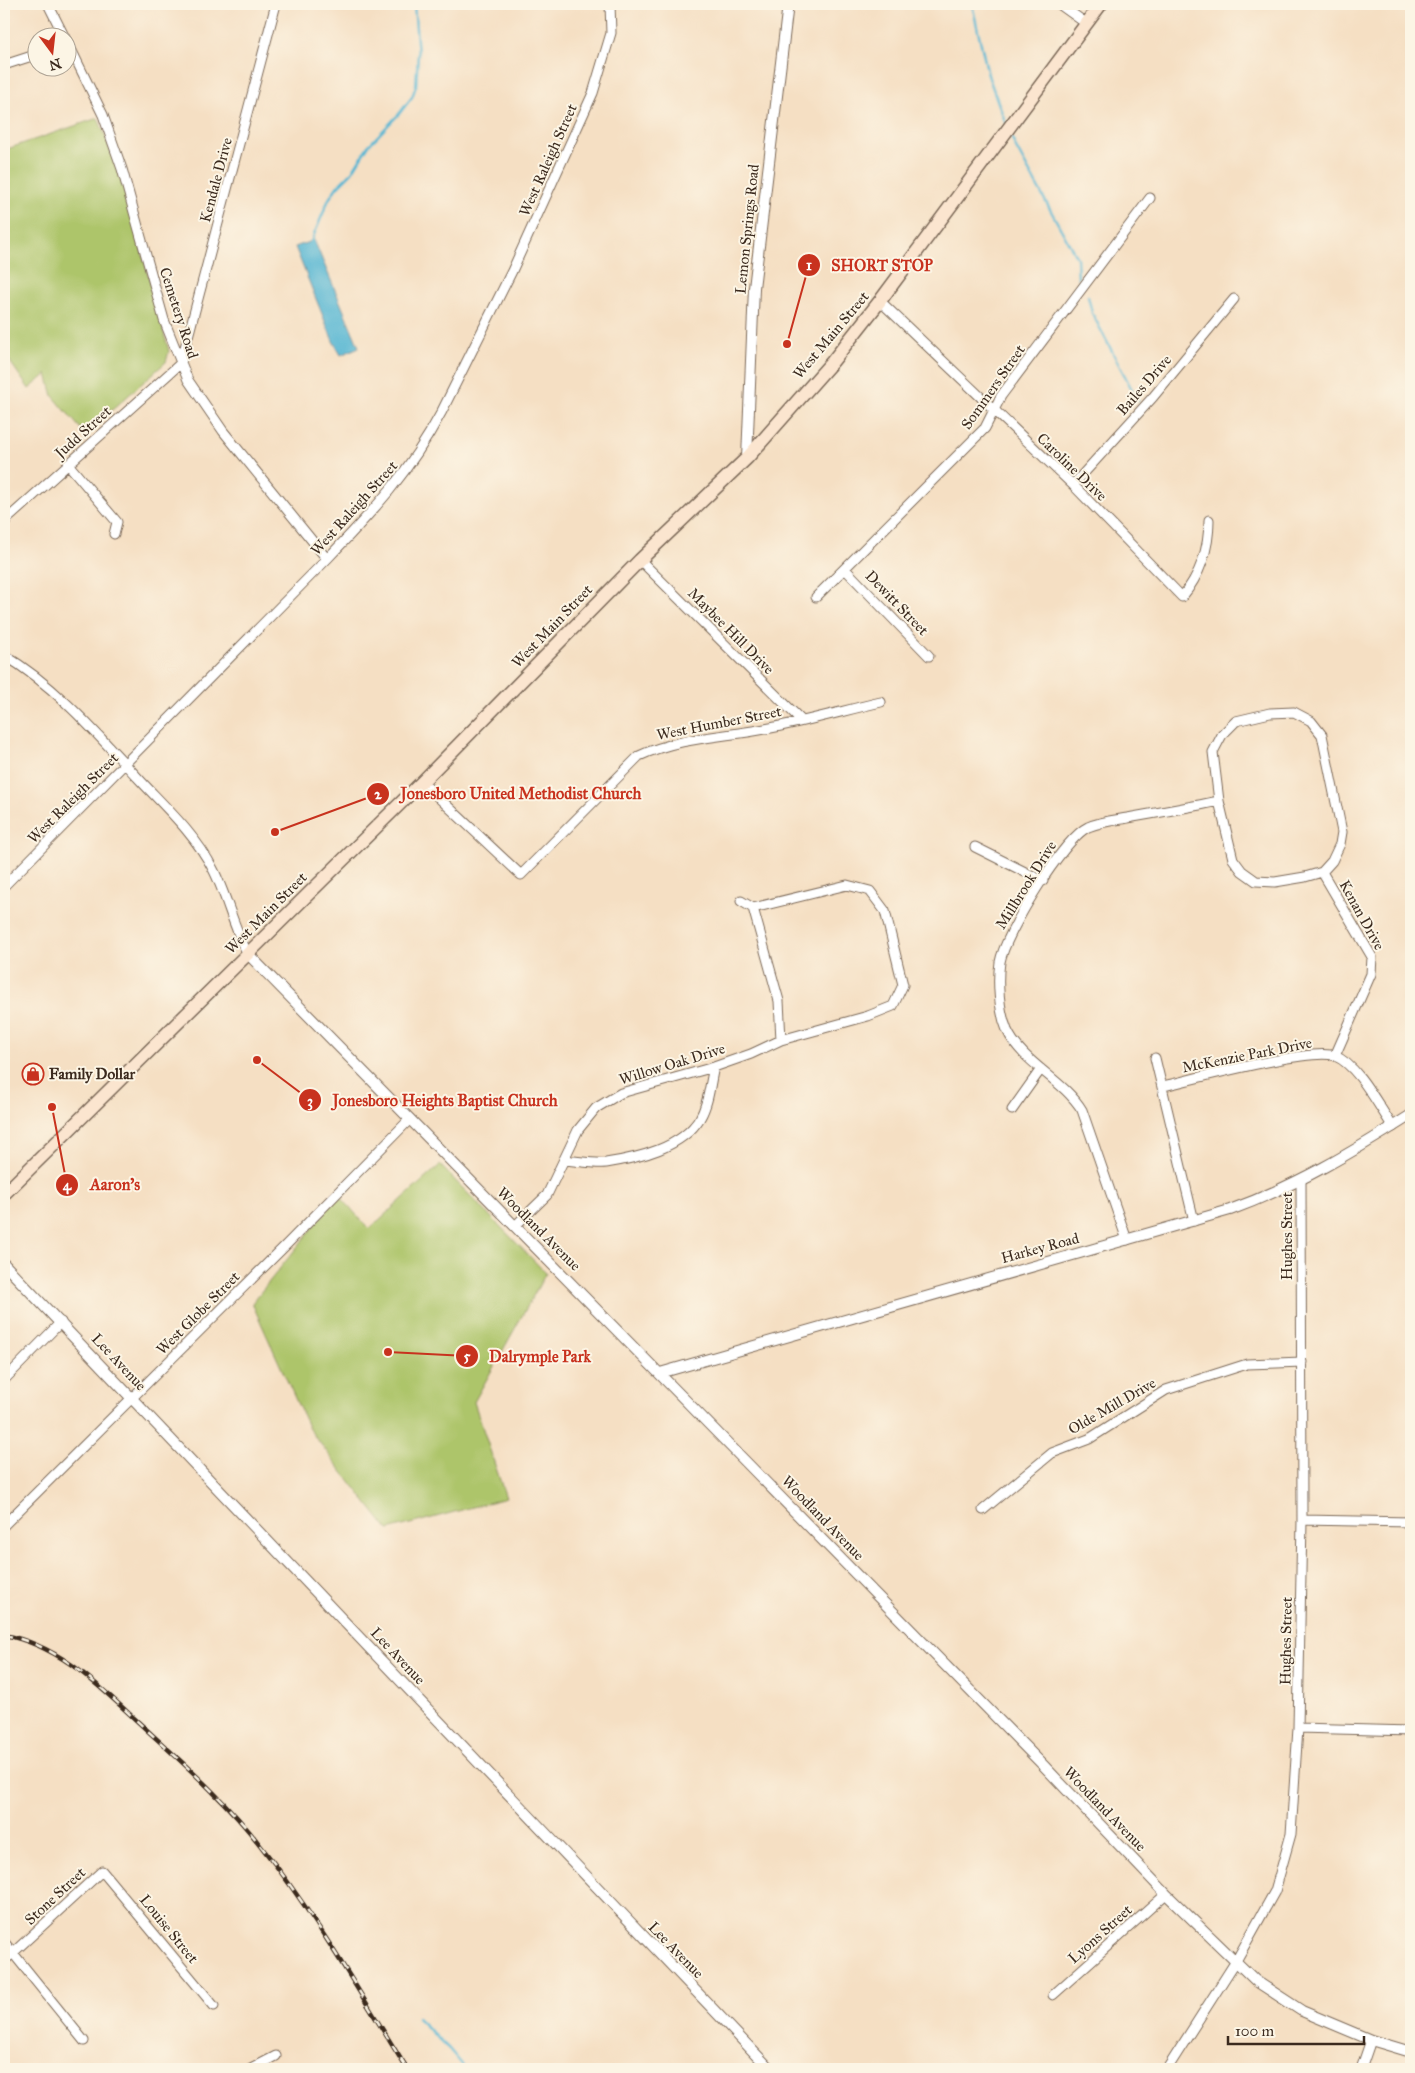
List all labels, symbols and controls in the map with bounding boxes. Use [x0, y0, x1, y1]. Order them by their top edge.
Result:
north arrow [28, 28, 78, 78]
text: N [47, 54, 63, 74]
street label: West Raleigh Street [515, 100, 581, 219]
street label: Kendale Drive [196, 136, 236, 224]
street label: Lemon Springs Road [731, 163, 763, 295]
callout: SHORT STOP [796, 250, 943, 281]
text: 1 [806, 256, 812, 274]
text: SHORT STOP [831, 256, 934, 275]
street label: Cemetery Road [156, 265, 202, 361]
street label: West Main Street [789, 287, 873, 382]
street label: Sommers Street [957, 341, 1029, 433]
street label: Bailes Drive [1113, 351, 1175, 419]
street label: Judd Street [50, 402, 116, 464]
street label: Caroline Drive [1033, 429, 1111, 505]
street label: West Raleigh Street [307, 457, 402, 559]
street label: Dewitt Street [862, 567, 933, 640]
street label: West Main Street [508, 580, 597, 671]
street label: Maybee Hill Drive [684, 584, 778, 678]
street label: West Humber Street [655, 702, 784, 744]
street label: West Raleigh Street [24, 748, 123, 847]
callout: Jonesboro United Methodist Church [366, 778, 651, 809]
text: Jonesboro United Methodist Church [399, 784, 642, 804]
text: 2 [374, 785, 382, 803]
street label: Millbrook Drive [992, 838, 1060, 932]
street label: West Main Street [221, 868, 311, 958]
street label: Kenan Drive [1335, 877, 1389, 953]
street label: McKenzie Park Drive [1181, 1034, 1313, 1076]
street label: Willow Oak Drive [617, 1039, 727, 1089]
shop icon: Family Dollar [21, 1062, 45, 1086]
place label: Family Dollar [49, 1065, 135, 1084]
callout: Jonesboro Heights Baptist Church [297, 1085, 567, 1116]
text: Jonesboro Heights Baptist Church [330, 1091, 558, 1111]
text: 3 [307, 1092, 313, 1111]
callout: Aaron's [55, 1169, 150, 1200]
text: Aaron's [89, 1175, 140, 1194]
text: 4 [63, 1176, 72, 1195]
street label: Woodland Avenue [493, 1183, 585, 1275]
street label: Hughes Street [1278, 1191, 1296, 1280]
street label: Harkey Road [999, 1229, 1081, 1267]
street label: West Globe Street [153, 1267, 244, 1358]
street label: Lee Avenue [88, 1330, 150, 1394]
callout: Dalrymple Park [454, 1341, 601, 1372]
text: 5 [464, 1347, 471, 1365]
text: Dalrymple Park [489, 1347, 592, 1367]
street label: Olde Mill Drive [1065, 1374, 1159, 1438]
street label: Woodland Avenue [778, 1472, 868, 1564]
street label: Hughes Street [1276, 1596, 1296, 1685]
street label: Lee Avenue [367, 1624, 429, 1688]
street label: Woodland Avenue [1060, 1763, 1150, 1855]
street label: Stone Street [21, 1863, 90, 1929]
street label: Louise Street [136, 1891, 203, 1967]
street label: Lyons Street [1064, 1900, 1136, 1967]
street label: Lee Avenue [645, 1918, 707, 1982]
scale bar [1228, 2013, 1364, 2045]
text: 100 m [1235, 2022, 1275, 2040]

